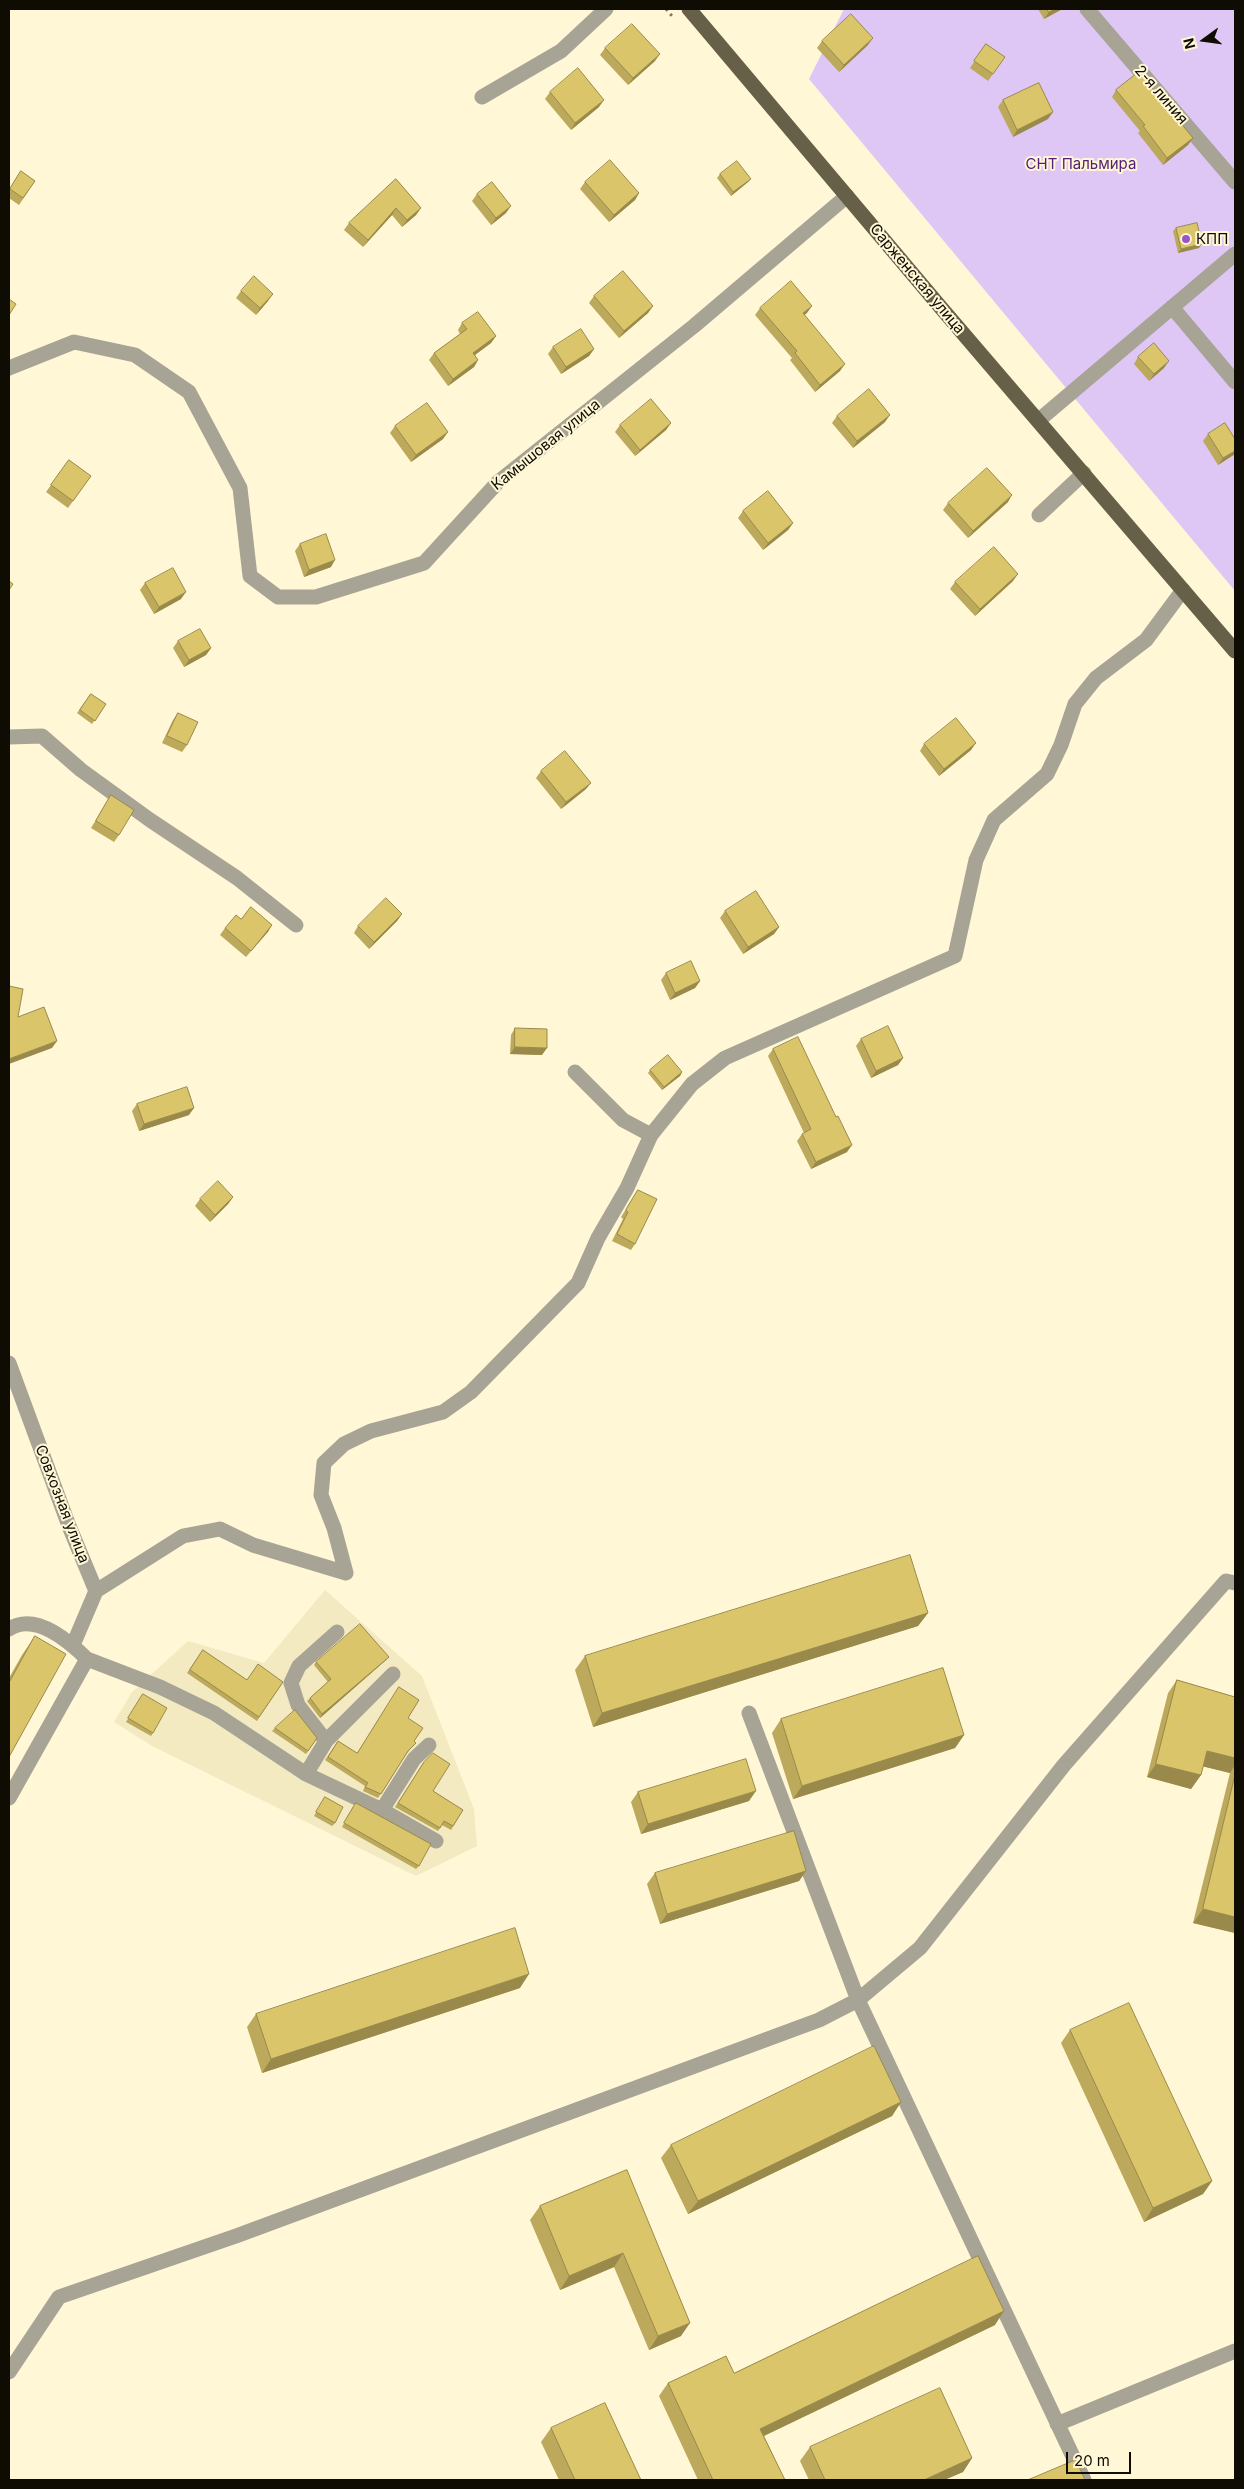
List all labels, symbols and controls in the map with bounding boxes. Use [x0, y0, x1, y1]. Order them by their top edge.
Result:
north arrow [1179, 15, 1229, 65]
text: N [1179, 37, 1199, 51]
street label: 2-я линия [1131, 62, 1191, 128]
park label: СНТ Пальмира [1026, 155, 1136, 173]
street label: Сарженская улица [866, 220, 968, 338]
place label: КПП [1196, 230, 1228, 248]
marker: КПП [1180, 233, 1192, 245]
street label: Камышовая улица [488, 396, 604, 494]
street label: Совхозная улица [31, 1442, 93, 1566]
scale bar [1069, 2442, 1134, 2474]
text: 20 m [1074, 2451, 1110, 2470]

